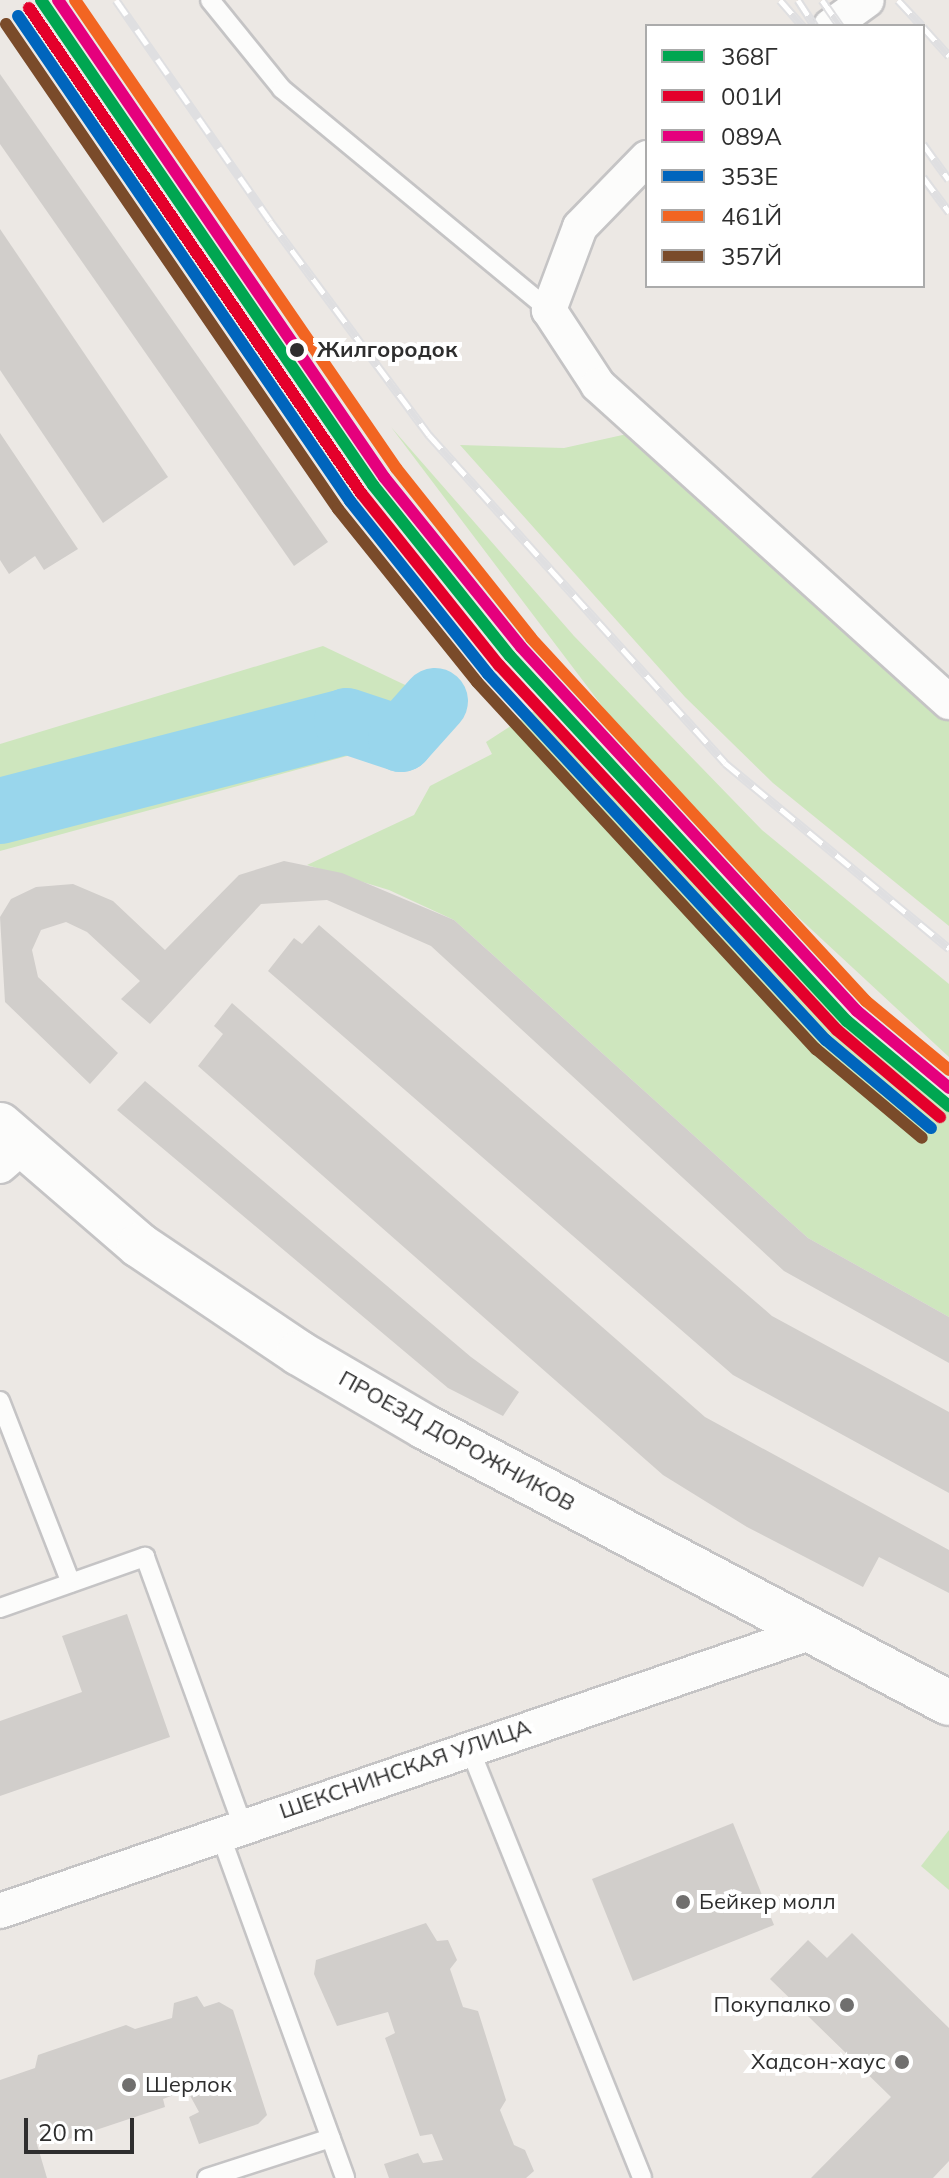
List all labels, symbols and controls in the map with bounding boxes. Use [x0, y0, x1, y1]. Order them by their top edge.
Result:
legend [645, 24, 925, 288]
text: 368Г [721, 41, 778, 71]
text: 001И [721, 81, 782, 111]
text: 089А [721, 121, 782, 151]
text: 353Е [721, 161, 778, 191]
text: 461Й [721, 201, 782, 231]
text: 357Й [721, 241, 782, 271]
marker: Жилгородок [284, 337, 310, 363]
place label: Жилгородок [317, 337, 457, 363]
street label: ПРОЕЗД ДОРОЖНИКОВ [334, 1365, 580, 1517]
street label: ШЕКСНИНСКАЯ УЛИЦА [276, 1714, 534, 1824]
place label: Бейкер молл [699, 1889, 836, 1915]
marker: Бейкер молл [674, 1893, 692, 1911]
place label: Покупалко [714, 1992, 831, 2018]
marker: Покупалко [838, 1996, 856, 2014]
place label: Хадсон-хаус [751, 2049, 886, 2075]
marker: Хадсон-хаус [893, 2053, 911, 2071]
place label: Шерлок [145, 2072, 232, 2098]
marker: Шерлок [120, 2076, 138, 2094]
scale bar [28, 2102, 138, 2152]
text: 20 m [38, 2117, 94, 2147]

